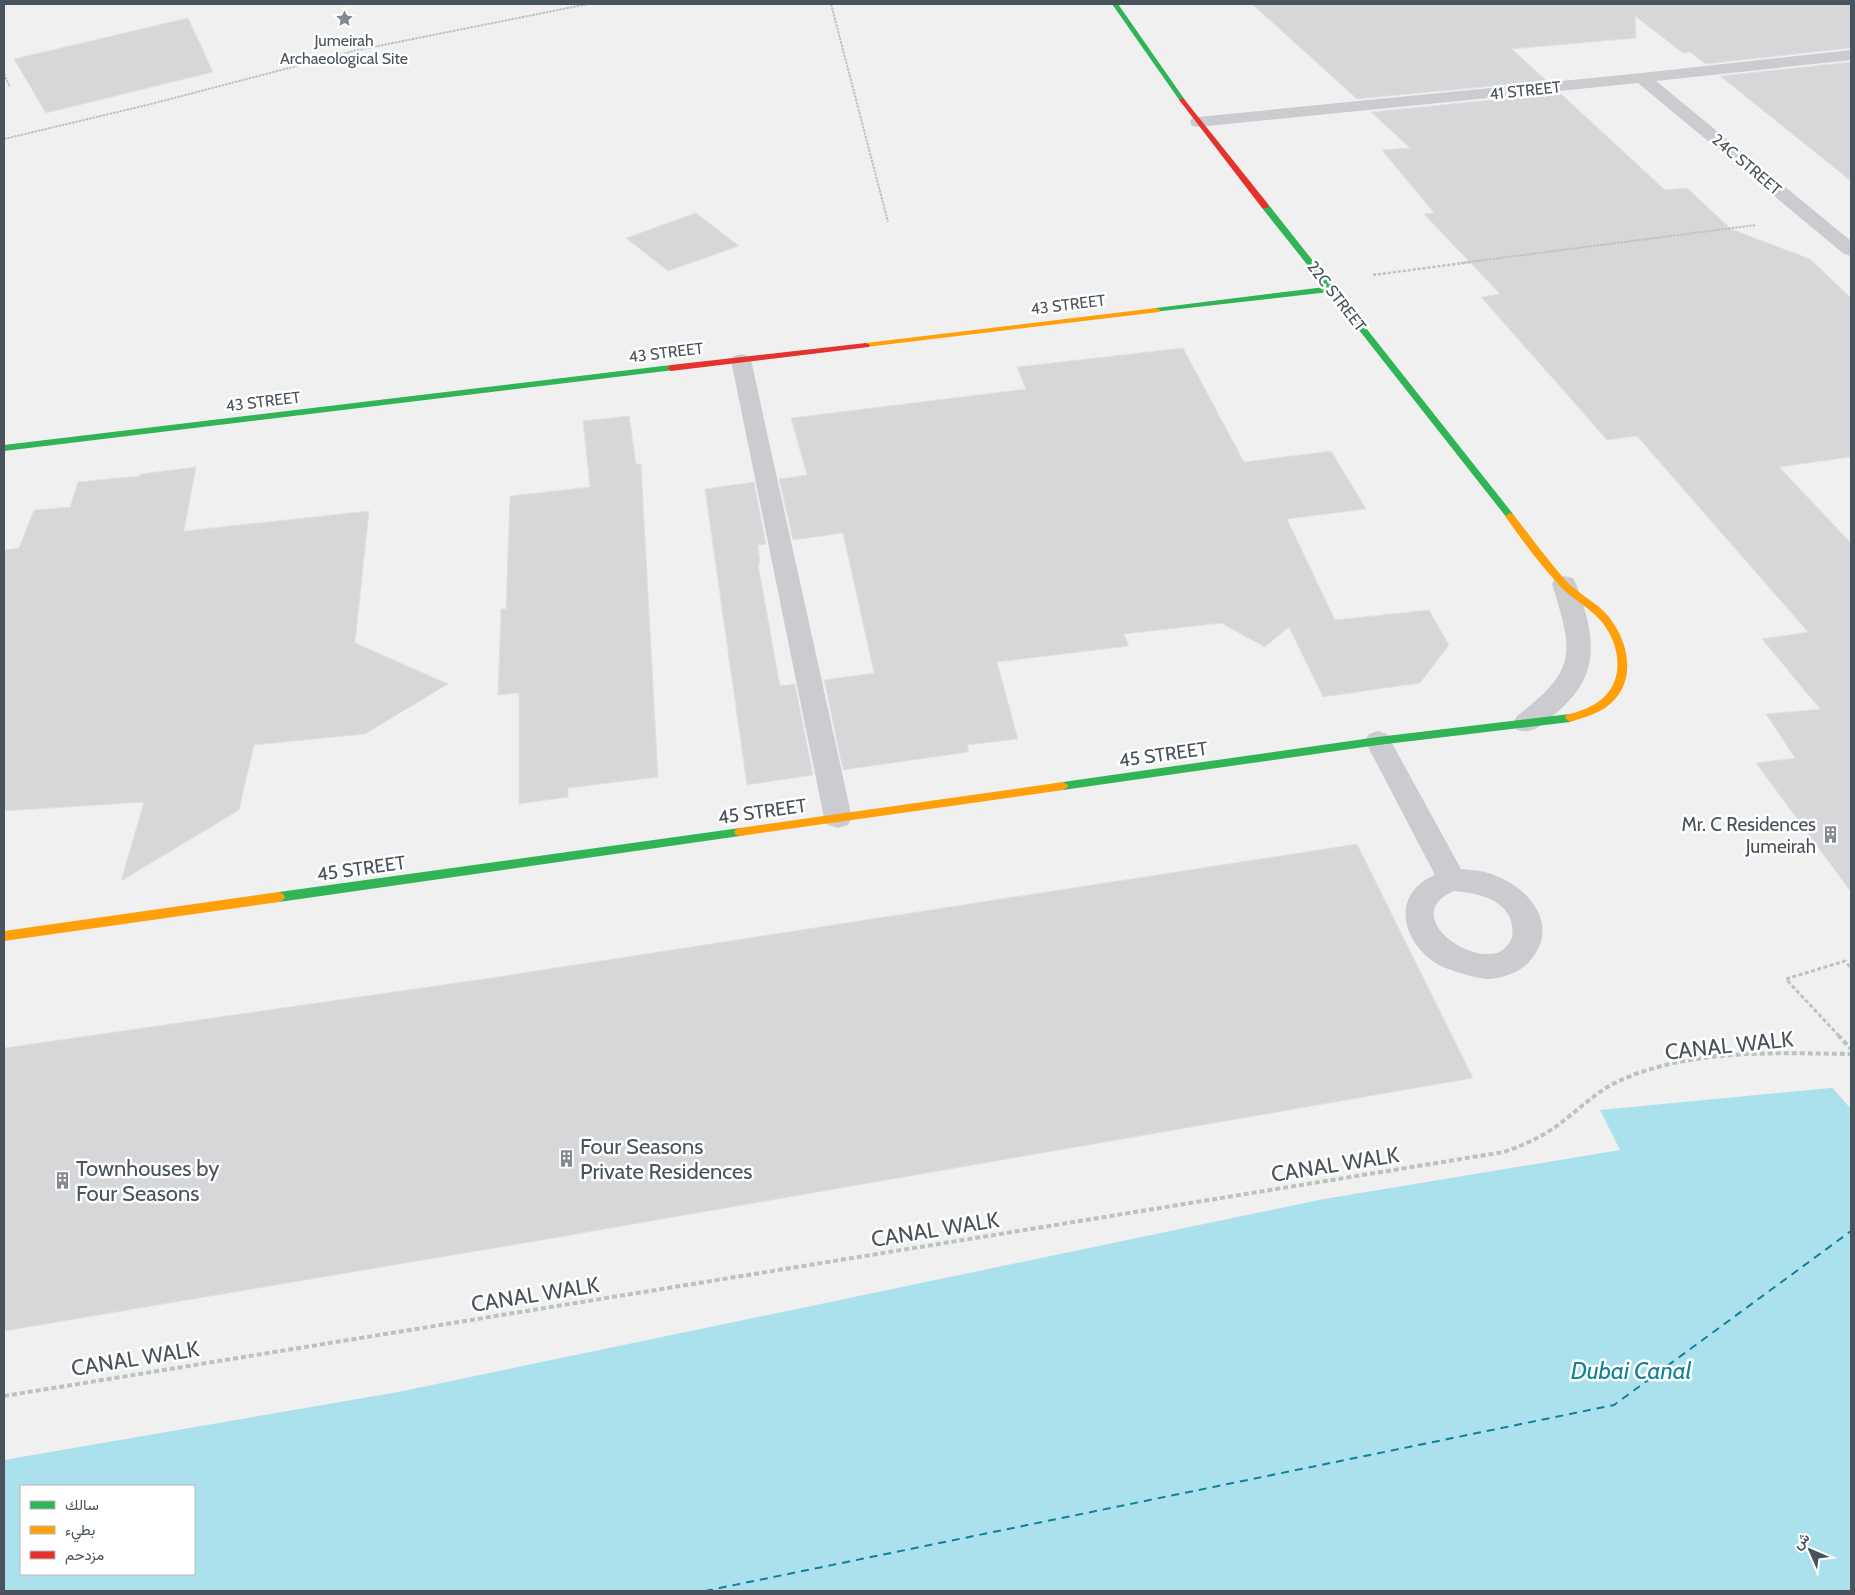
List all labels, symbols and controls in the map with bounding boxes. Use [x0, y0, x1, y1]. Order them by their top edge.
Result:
place icon: Jumeirah Archaeological Site [334, 9, 354, 29]
place label: Jumeirah Archaeological Site [280, 31, 408, 68]
street label: 41 STREET [1488, 77, 1562, 104]
street label: 24C STREET [1708, 130, 1786, 199]
street label: 22C STREET [1303, 257, 1370, 336]
street label: 43 STREET [1030, 290, 1107, 319]
street label: 43 STREET [628, 338, 705, 367]
street label: 43 STREET [225, 387, 302, 416]
street label: 45 STREET [1117, 737, 1209, 772]
street label: 45 STREET [716, 794, 808, 829]
place label: Mr. C Residences Jumeirah [1681, 813, 1816, 858]
building icon: Mr. C Residences Jumeirah [1820, 825, 1840, 845]
street label: 45 STREET [315, 851, 407, 886]
street label: CANAL WALK [1663, 1025, 1795, 1066]
place label: Four Seasons Private Residences [580, 1133, 752, 1185]
street label: CANAL WALK [1269, 1141, 1402, 1188]
building icon: Four Seasons Private Residences [556, 1149, 576, 1169]
place label: Townhouses by Four Seasons [76, 1155, 219, 1207]
building icon: Townhouses by Four Seasons [52, 1171, 72, 1191]
street label: CANAL WALK [869, 1206, 1002, 1253]
street label: CANAL WALK [469, 1271, 602, 1318]
street label: CANAL WALK [69, 1335, 202, 1382]
water label: Dubai Canal [1571, 1356, 1692, 1385]
legend [20, 1485, 195, 1575]
text: سالك [65, 1496, 99, 1514]
text: بطيء [65, 1521, 95, 1543]
north arrow [1785, 1525, 1835, 1575]
text: ش [1788, 1528, 1813, 1553]
text: مزدحم [65, 1546, 104, 1565]

